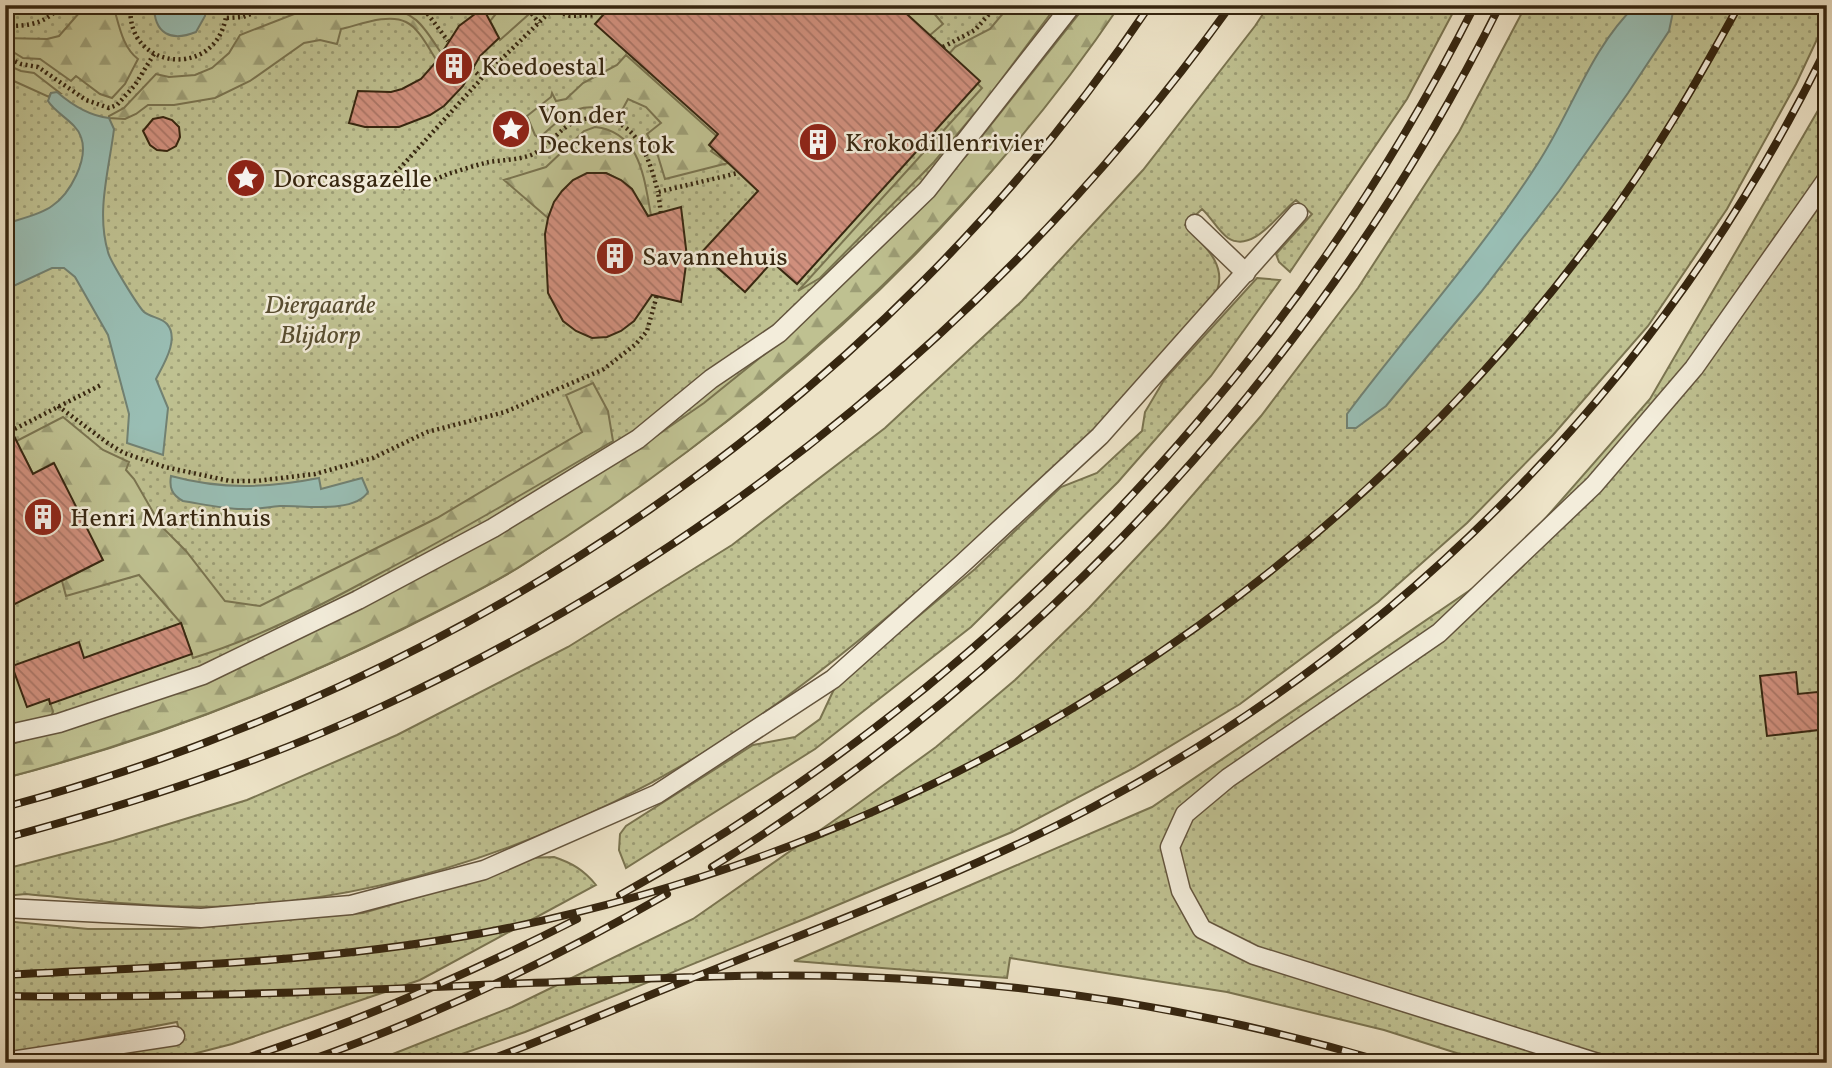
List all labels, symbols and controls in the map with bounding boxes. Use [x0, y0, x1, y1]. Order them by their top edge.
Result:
building icon: Koedoestal [433, 45, 475, 87]
place label: Koedoestal [481, 50, 606, 86]
place label: Von der Deckens tok [538, 98, 675, 164]
place icon: Von der Deckens tok [490, 108, 532, 150]
building icon: Krokodillenrivier [797, 121, 839, 163]
place label: Krokodillenrivier [845, 126, 1044, 162]
place icon: Dorcasgazelle [225, 157, 267, 199]
place label: Dorcasgazelle [273, 162, 432, 198]
building icon: Savannehuis [594, 235, 636, 277]
place label: Savannehuis [642, 240, 788, 276]
park label: Diergaarde Blijdorp [264, 288, 376, 354]
building icon: Henri Martinhuis [22, 496, 64, 538]
place label: Henri Martinhuis [70, 501, 271, 537]

